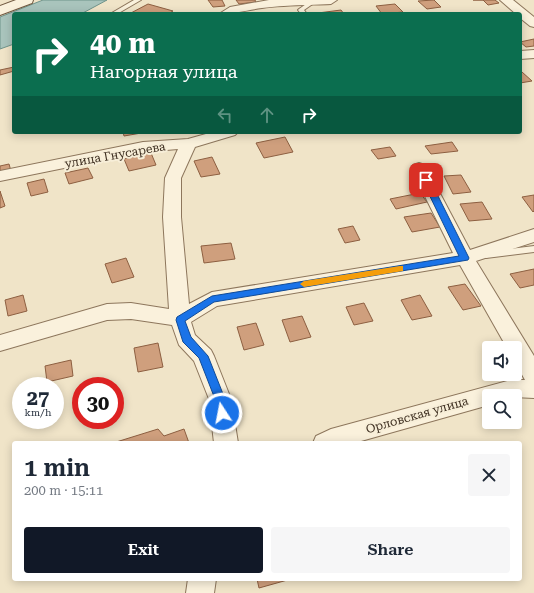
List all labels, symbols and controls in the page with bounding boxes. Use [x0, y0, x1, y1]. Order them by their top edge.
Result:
text: 40 m [90, 27, 155, 60]
icon: right [24, 28, 76, 80]
text: Нагорная улица [90, 61, 238, 82]
icon: left [214, 104, 236, 126]
icon: ahead [256, 104, 278, 126]
icon: right [298, 104, 320, 126]
street label: улица Гнусарева [63, 139, 167, 171]
pin [409, 163, 443, 197]
icon: arrive [415, 169, 437, 191]
map controls [482, 341, 522, 429]
button: sound [482, 341, 522, 381]
speed limit sign: 30 [72, 377, 124, 429]
text: 27 [27, 386, 49, 410]
button: search [482, 389, 522, 429]
position arrow [201, 392, 243, 434]
street label: Орловская улица [364, 394, 470, 436]
text: km/h [25, 407, 51, 418]
text: 1 min [24, 454, 90, 482]
button: close [468, 454, 510, 496]
text: 200 m · 15:11 [24, 483, 103, 498]
button: Exit [24, 527, 263, 573]
button: Share [271, 527, 510, 573]

